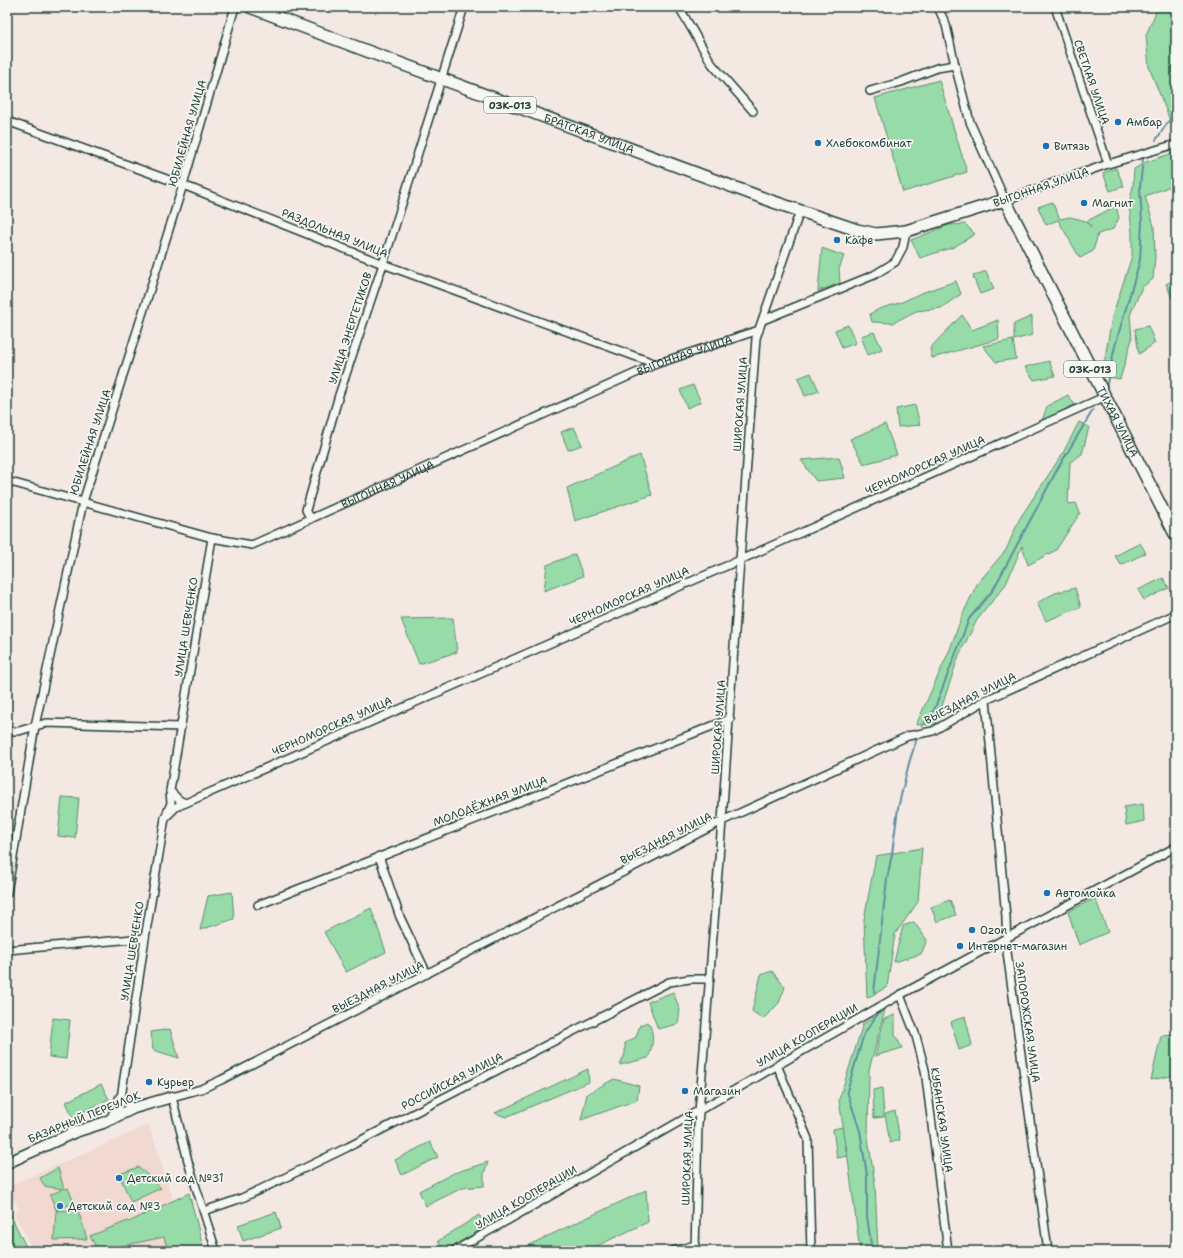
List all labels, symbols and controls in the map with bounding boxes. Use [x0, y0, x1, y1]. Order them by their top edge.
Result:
street label: СВЕТЛАЯ УЛИЦА [1070, 38, 1113, 127]
street label: ЮБИЛЕЙНАЯ УЛИЦА [164, 78, 210, 188]
road number: 03К-013 [484, 97, 536, 113]
street label: БРАТСКАЯ УЛИЦА [542, 110, 636, 158]
place label: Амбар [1126, 115, 1162, 130]
marker: Амбар [1113, 117, 1123, 127]
place label: Хлебокомбинат [826, 136, 912, 151]
marker: Хлебокомбинат [813, 138, 823, 148]
place label: Витязь [1054, 139, 1090, 154]
marker: Витязь [1041, 141, 1051, 151]
street label: ВЫГОННАЯ УЛИЦА [991, 164, 1091, 211]
place label: Магнит [1092, 196, 1133, 211]
marker: Магнит [1079, 198, 1089, 208]
street label: РАЗДОЛЬНАЯ УЛИЦА [279, 205, 390, 262]
place label: Кафе [845, 233, 873, 248]
marker: Кафе [832, 235, 842, 245]
street label: УЛИЦА ЭНЕРГЕТИКОВ [325, 270, 376, 386]
street label: ВЫГОННАЯ УЛИЦА [635, 332, 735, 380]
street label: ШИРОКАЯ УЛИЦА [730, 356, 751, 452]
road number: 03К-013 [1064, 361, 1116, 377]
street label: ТИХАЯ УЛИЦА [1093, 384, 1142, 460]
street label: ЮБИЛЕЙНАЯ УЛИЦА [65, 387, 115, 497]
street label: ЧЕРНОМОРСКАЯ УЛИЦА [863, 432, 988, 499]
street label: ВЫГОННАЯ УЛИЦА [339, 457, 437, 512]
street label: ЧЕРНОМОРСКАЯ УЛИЦА [567, 563, 692, 630]
street label: УЛИЦА ШЕВЧЕНКО [171, 576, 202, 678]
street label: ВЫЕЗДНАЯ УЛИЦА [922, 669, 1019, 728]
street label: ШИРОКАЯ УЛИЦА [708, 679, 729, 775]
street label: ЧЕРНОМОРСКАЯ УЛИЦА [270, 693, 395, 760]
street label: МОЛОДЁЖНАЯ УЛИЦА [431, 773, 550, 830]
street label: ВЫЕЗДНАЯ УЛИЦА [618, 809, 715, 868]
place label: Автомойка [1055, 886, 1116, 901]
marker: Автомойка [1042, 888, 1052, 898]
street label: УЛИЦА ШЕВЧЕНКО [117, 900, 148, 1002]
place label: Ozon [980, 923, 1008, 938]
marker: Ozon [967, 925, 977, 935]
place label: Интернет-магазин [968, 939, 1067, 954]
marker: Интернет-магазин [955, 941, 965, 951]
street label: ВЫЕЗДНАЯ УЛИЦА [330, 958, 427, 1017]
street label: ЗАПОРОЖСКАЯ УЛИЦА [1012, 960, 1043, 1084]
street label: УЛИЦА КООПЕРАЦИИ [754, 1000, 861, 1071]
street label: РОССИЙСКАЯ УЛИЦА [398, 1048, 506, 1114]
street label: КУБАНСКАЯ УЛИЦА [927, 1066, 956, 1174]
place label: Курьер [157, 1075, 194, 1090]
marker: Курьер [144, 1077, 154, 1087]
place label: Магазин [693, 1084, 741, 1099]
marker: Магазин [680, 1086, 690, 1096]
street label: БАЗАРНЫЙ ПЕРЕУЛОК [25, 1087, 143, 1147]
street label: ШИРОКАЯ УЛИЦА [678, 1110, 697, 1206]
street label: УЛИЦА КООПЕРАЦИИ [473, 1162, 580, 1233]
place label: Детский сад №31 [127, 1171, 224, 1186]
marker: Детский сад №31 [114, 1173, 124, 1183]
place label: Детский сад №3 [68, 1199, 161, 1214]
marker: Детский сад №3 [55, 1201, 65, 1211]

